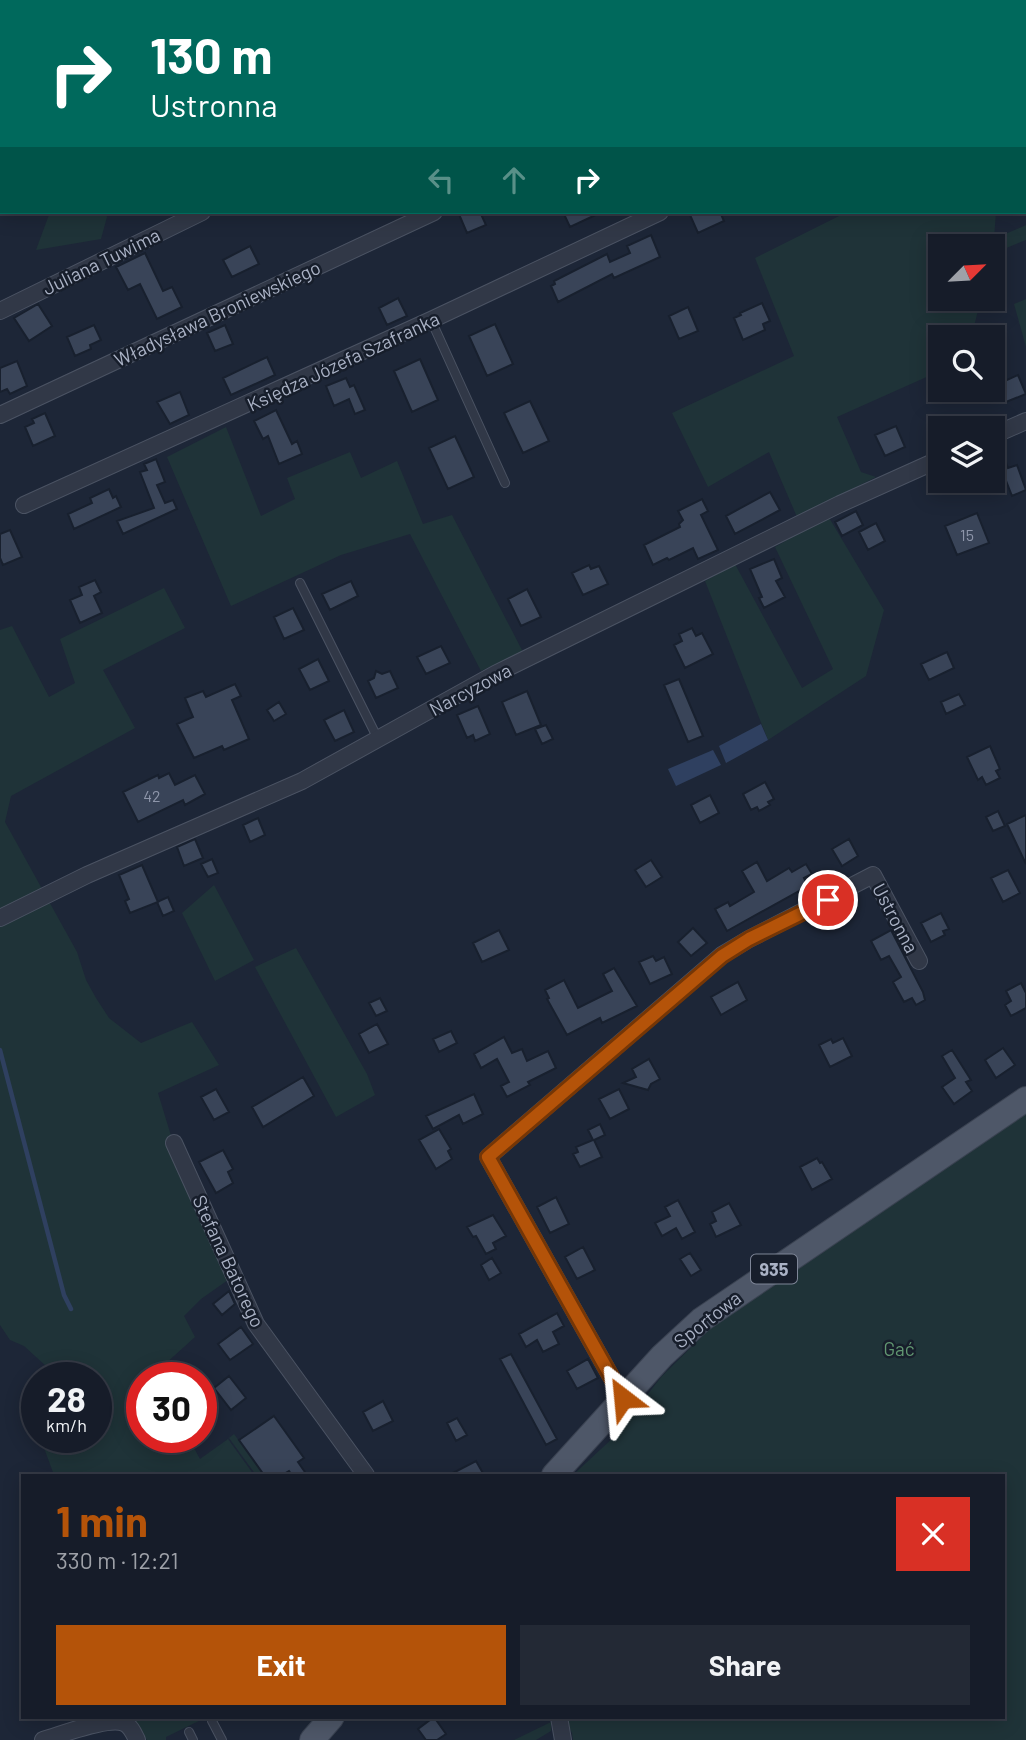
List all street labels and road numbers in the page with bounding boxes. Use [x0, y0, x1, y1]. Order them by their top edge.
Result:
street label: Juliana Tuwima [38, 223, 164, 299]
street label: Władysława Broniewskiego [110, 255, 324, 371]
street label: Księdza Józefa Szafranka [243, 306, 443, 416]
street label: Narcyzowa [425, 658, 515, 720]
street label: Ustronna [868, 879, 924, 957]
street label: Stefana Batorego [188, 1191, 270, 1331]
road number: 935 [751, 1254, 797, 1284]
street label: Sportowa [669, 1286, 745, 1352]

